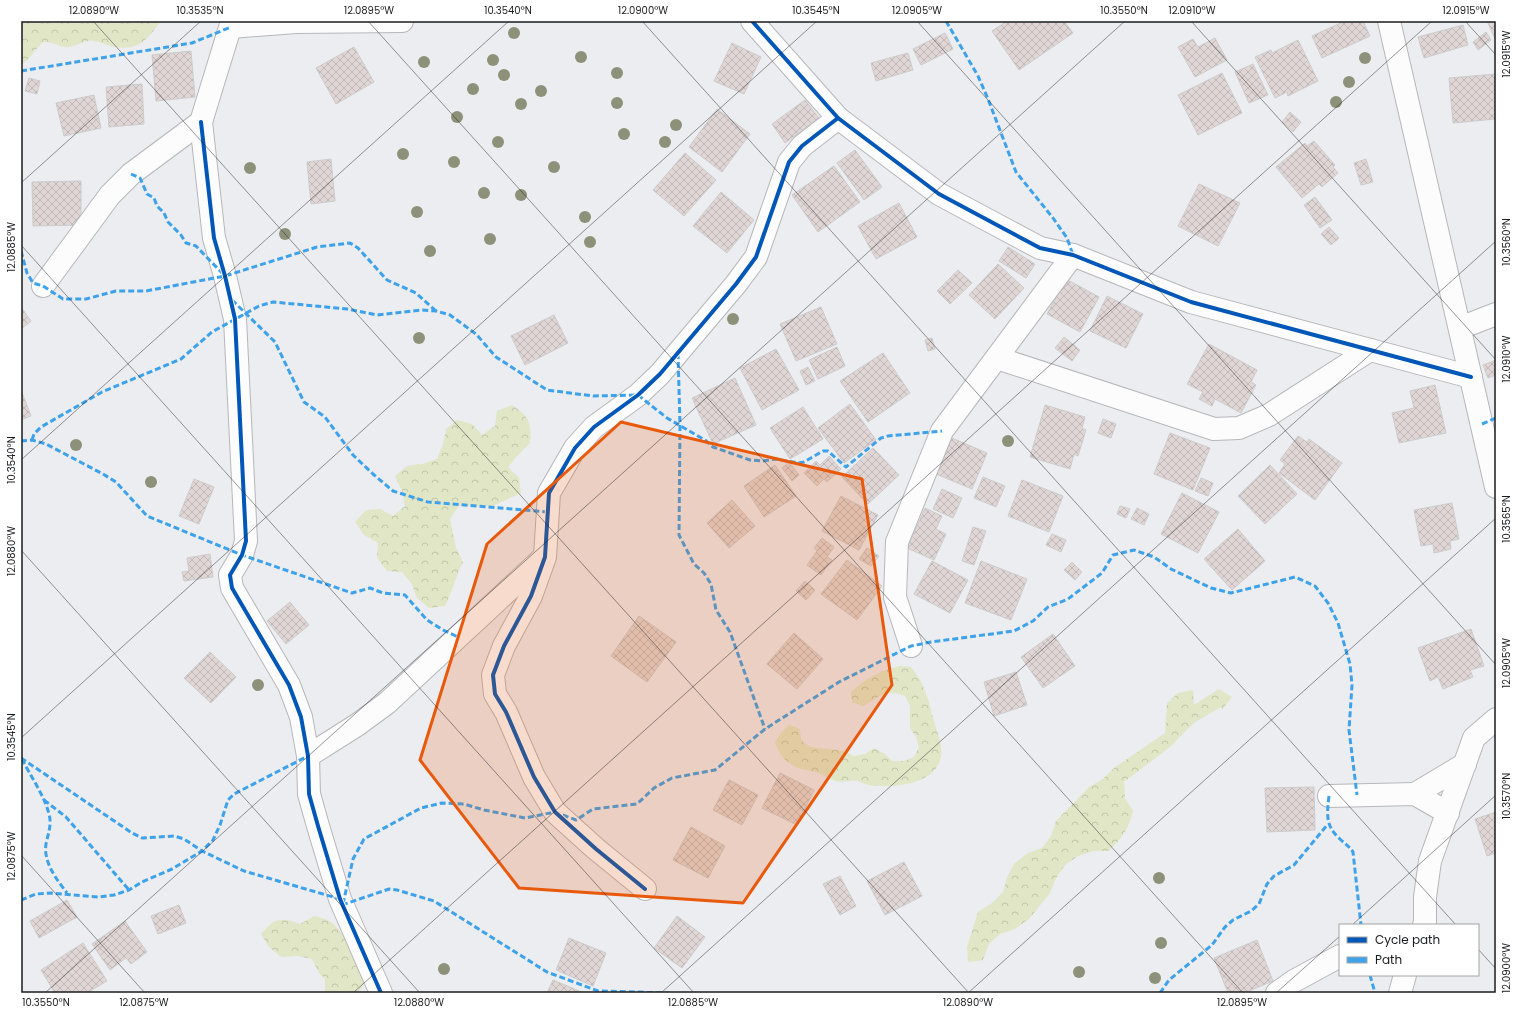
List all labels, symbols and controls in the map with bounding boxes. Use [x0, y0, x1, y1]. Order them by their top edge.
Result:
text: 12.0890°W [69, 3, 119, 18]
text: 10.3535°N [176, 3, 224, 18]
text: 12.0895°W [344, 3, 394, 18]
text: 10.3540°N [484, 3, 532, 18]
text: 12.0900°W [618, 3, 668, 18]
text: 10.3545°N [792, 3, 840, 18]
text: 12.0905°W [892, 3, 942, 18]
text: 10.3550°N [1100, 3, 1148, 18]
text: 12.0910°W [1169, 3, 1216, 18]
text: 12.0915°W [1443, 3, 1490, 18]
text: 12.0915°W [1499, 30, 1514, 77]
text: 10.3560°N [1499, 218, 1514, 266]
text: 12.0885°W [4, 222, 19, 272]
text: 12.0910°W [1499, 335, 1514, 382]
text: 10.3540°N [4, 436, 19, 484]
text: 10.3565°N [1499, 495, 1514, 543]
text: 12.0880°W [4, 526, 19, 576]
text: 12.0905°W [1499, 638, 1514, 688]
text: 10.3545°N [4, 713, 19, 761]
text: 10.3570°N [1499, 773, 1514, 819]
text: 12.0875°W [4, 831, 19, 881]
legend [1339, 924, 1479, 976]
text: Cycle path [1375, 931, 1440, 948]
text: 12.0900°W [1499, 943, 1514, 993]
text: Path [1375, 951, 1402, 968]
text: 10.3550°N [22, 995, 70, 1010]
text: 12.0875°W [119, 995, 169, 1010]
text: 12.0880°W [394, 995, 444, 1010]
text: 12.0885°W [668, 995, 718, 1010]
text: 12.0890°W [943, 995, 993, 1010]
text: 12.0895°W [1217, 995, 1267, 1010]

